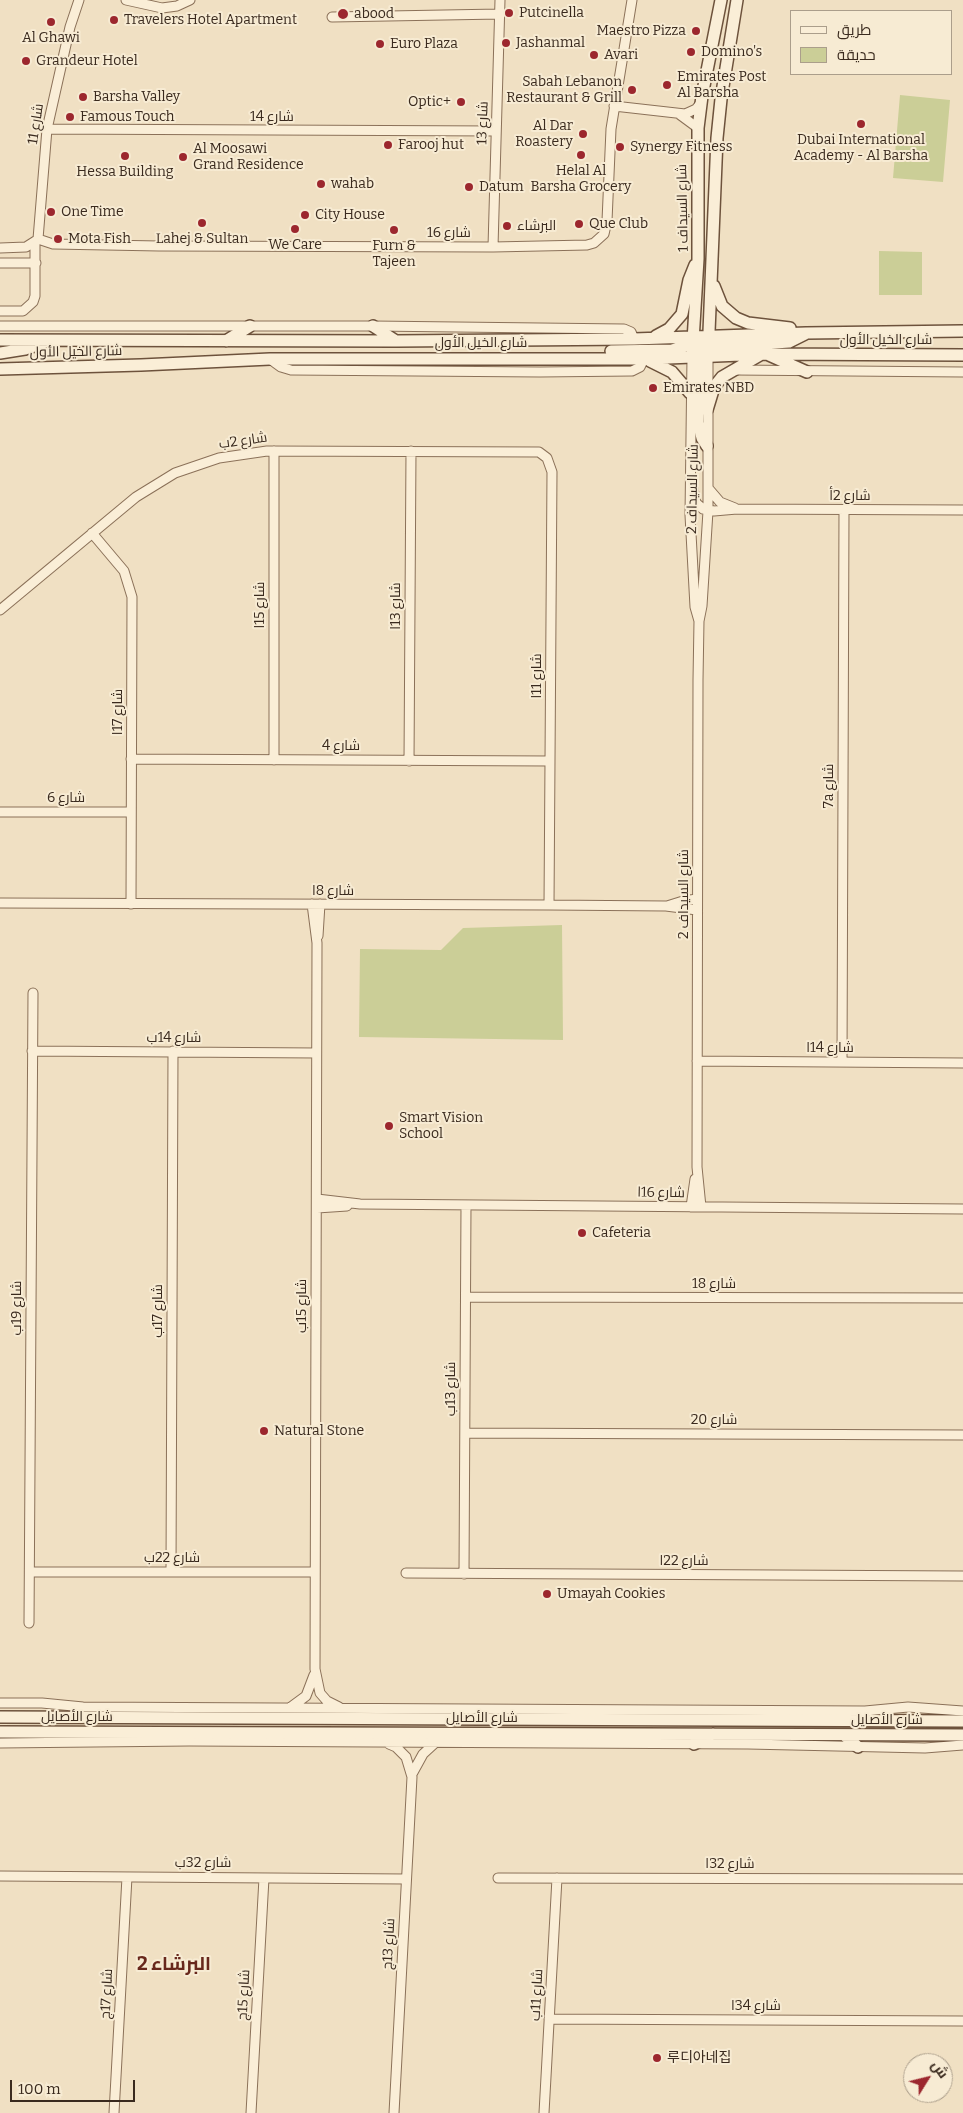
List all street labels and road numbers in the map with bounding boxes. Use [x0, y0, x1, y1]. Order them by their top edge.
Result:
street label: شارع 13 [474, 101, 492, 145]
street label: شارع 11 [24, 102, 48, 146]
street label: شارع 14 [250, 109, 294, 125]
street label: شارع السيداف 1 [674, 164, 692, 252]
street label: شارع 16 [427, 225, 471, 241]
street label: شارع الخيل الأول [840, 332, 932, 348]
street label: شارع الخيل الأول [435, 335, 527, 351]
street label: شارع الخيل الأول [30, 343, 122, 361]
street label: شارع 2ب [218, 429, 268, 453]
street label: شارع السيداف 2 [684, 444, 702, 534]
street label: شارع 2أ [829, 488, 871, 504]
street label: شارع 15ا [252, 582, 268, 628]
street label: شارع 13ا [388, 582, 404, 630]
street label: شارع 11ا [529, 653, 545, 699]
street label: شارع 17ا [110, 689, 126, 735]
street label: شارع 4 [322, 738, 360, 754]
street label: 7a شارع [821, 764, 837, 808]
street label: شارع 6 [47, 790, 85, 806]
street label: شارع السيداف 2 [676, 849, 692, 939]
street label: شارع 8ا [312, 883, 354, 899]
street label: شارع 14ب [147, 1030, 201, 1046]
street label: شارع 14ا [806, 1040, 854, 1056]
street label: شارع 16ا [637, 1184, 685, 1202]
street label: شارع 18 [692, 1276, 736, 1292]
street label: شارع 15ب [294, 1279, 310, 1333]
street label: شارع 19ب [9, 1281, 25, 1335]
street label: شارع 17ب [150, 1284, 166, 1338]
street label: شارع 13ب [443, 1362, 459, 1416]
street label: شارع 20 [691, 1412, 737, 1428]
street label: شارع 22ب [144, 1550, 200, 1566]
street label: شارع 22ا [660, 1553, 708, 1569]
street label: شارع الأصايل [41, 1709, 113, 1725]
street label: شارع الأصايل [446, 1710, 518, 1726]
street label: شارع الأصايل [851, 1712, 923, 1728]
street label: شارع 32ب [175, 1855, 231, 1871]
street label: شارع 32ا [705, 1856, 755, 1872]
street label: شارع 13ج [379, 1918, 399, 1970]
street label: شارع 17ج [97, 1968, 117, 2020]
street label: شارع 11ب [527, 1968, 547, 2022]
street label: شارع 15ج [234, 1969, 254, 2021]
street label: شارع 34ا [731, 1998, 781, 2014]

